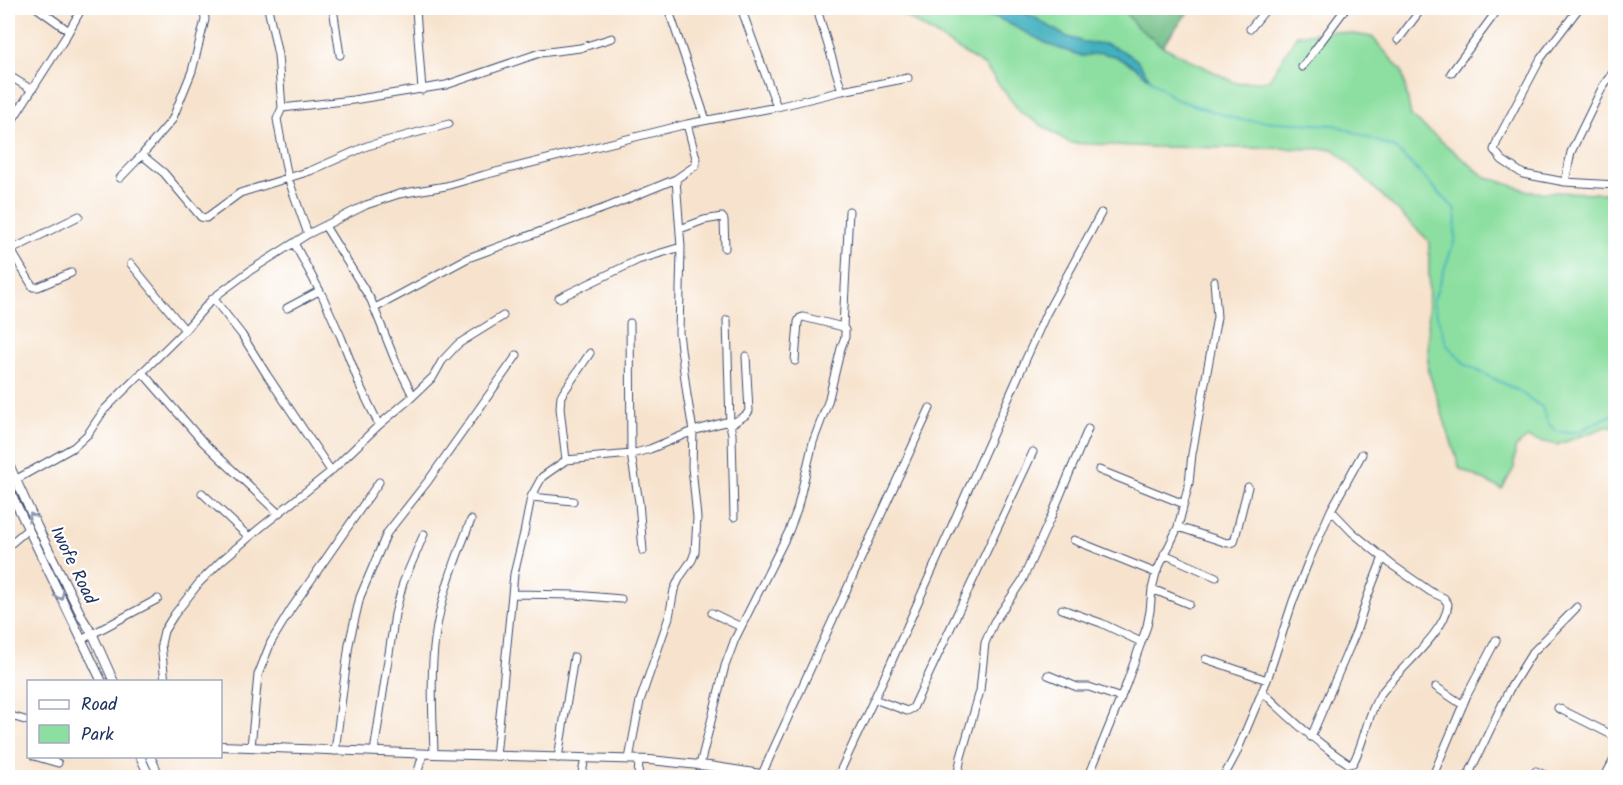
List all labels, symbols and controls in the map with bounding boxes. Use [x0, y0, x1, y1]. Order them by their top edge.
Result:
one-way arrow [28, 512, 40, 523]
street label: Iwofe Road [41, 522, 105, 611]
one-way arrow [53, 589, 65, 600]
legend [27, 680, 222, 758]
text: Road [81, 691, 118, 720]
text: Park [81, 721, 114, 750]

